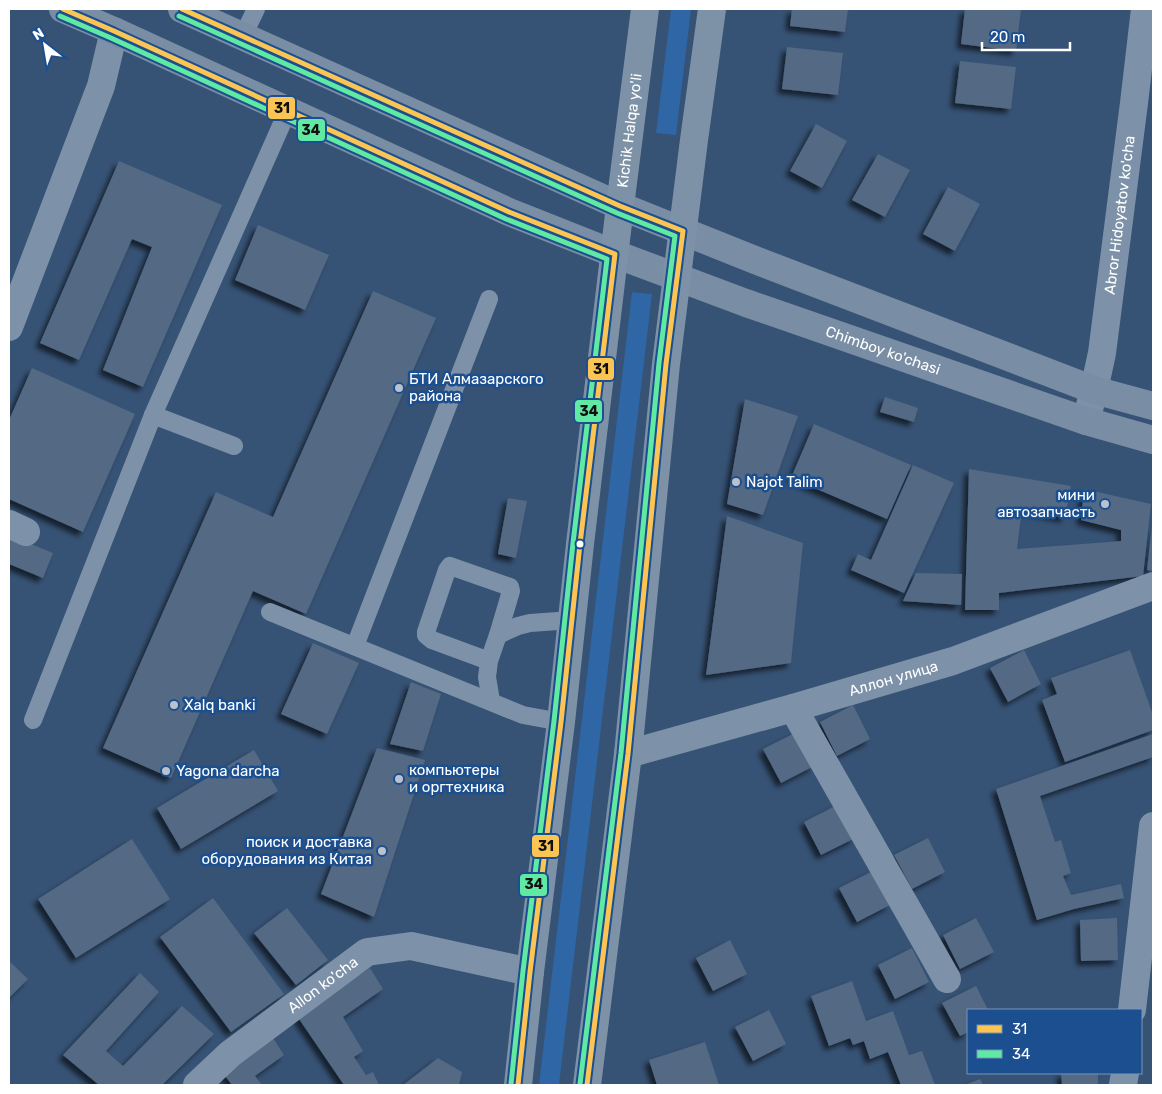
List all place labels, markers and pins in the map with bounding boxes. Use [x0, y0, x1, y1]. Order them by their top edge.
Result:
place label: БТИ Алмазарского района [409, 370, 544, 405]
marker: БТИ Алмазарского района [393, 382, 405, 394]
place label: Najot Talim [746, 473, 823, 491]
marker: Najot Talim [730, 476, 742, 488]
place label: мини автозапчасть [997, 486, 1095, 521]
marker: мини автозапчасть [1099, 498, 1111, 510]
unlabelled marker [575, 539, 585, 549]
place label: Xalq banki [184, 696, 256, 714]
marker: Xalq banki [168, 699, 180, 711]
place label: компьютеры и оргтехника [409, 761, 505, 796]
place label: Yagona darcha [176, 762, 280, 780]
marker: Yagona darcha [160, 765, 172, 777]
marker: компьютеры и оргтехника [393, 773, 405, 785]
place label: поиск и доставка оборудования из Китая [201, 833, 372, 868]
marker: поиск и доставка оборудования из Китая [376, 845, 388, 857]

